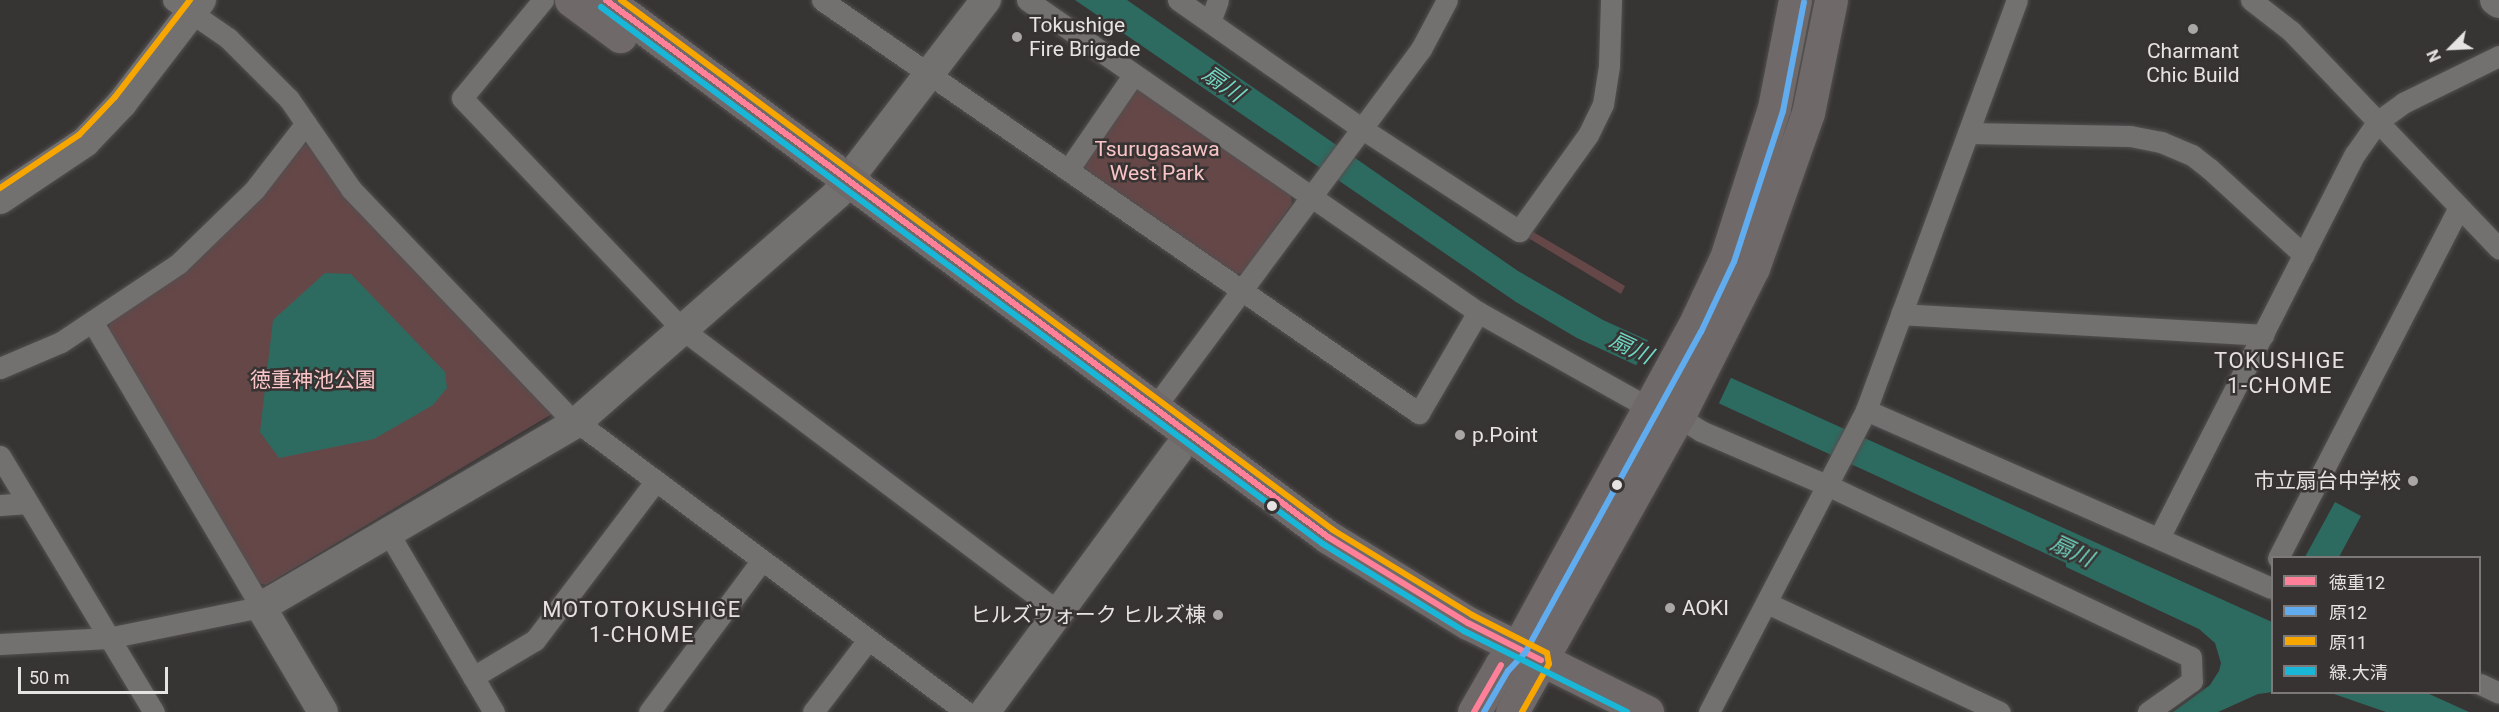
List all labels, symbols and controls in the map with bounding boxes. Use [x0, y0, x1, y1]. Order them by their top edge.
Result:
place label: Tokushige Fire Brigade [1029, 12, 1140, 62]
north arrow [2421, 18, 2481, 78]
marker: Charmant Chic Build [2186, 22, 2200, 36]
marker: Tokushige Fire Brigade [1010, 30, 1024, 44]
place label: Charmant Chic Build [2146, 38, 2240, 88]
text: N [2423, 47, 2445, 65]
water label: 扇川 [1197, 61, 1249, 107]
park label: Tsurugasawa West Park [1094, 136, 1220, 186]
water label: 扇川 [1605, 327, 1657, 369]
district label: TOKUSHIGE 1-CHOME [2214, 347, 2346, 398]
park label: 徳重神池公園 [250, 367, 376, 393]
place label: p.Point [1472, 422, 1538, 448]
marker: p.Point [1453, 428, 1467, 442]
place label: 市立扇台中学校 [2254, 468, 2401, 494]
marker: 市立扇台中学校 [2406, 474, 2420, 488]
unlabelled marker [1611, 479, 1623, 491]
unlabelled marker [1266, 500, 1278, 512]
water label: 扇川 [2046, 530, 2098, 572]
legend [2271, 556, 2481, 694]
text: 徳重12 [2329, 572, 2385, 593]
place label: AOKI [1682, 595, 1729, 621]
district label: MOTOTOKUSHIGE 1-CHOME [542, 596, 742, 648]
marker: AOKI [1663, 601, 1677, 615]
place label: ヒルズウォーク ヒルズ棟 [970, 602, 1206, 628]
text: 原12 [2329, 602, 2367, 623]
marker: ヒルズウォーク ヒルズ棟 [1211, 608, 1225, 622]
text: 原11 [2329, 632, 2367, 653]
scale bar [21, 655, 171, 693]
text: 緑.大清 [2329, 662, 2388, 683]
text: 50 m [29, 667, 69, 688]

